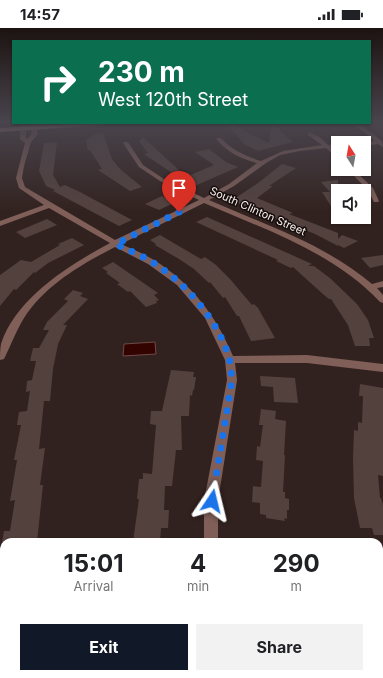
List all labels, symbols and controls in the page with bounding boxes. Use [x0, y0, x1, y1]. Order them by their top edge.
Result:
text: 14:57 [20, 5, 60, 24]
text: 230 m [98, 55, 185, 89]
icon: right [32, 56, 84, 108]
text: West 120th Street [98, 89, 248, 110]
north arrow [331, 136, 371, 176]
map controls [331, 136, 371, 224]
pin [162, 171, 196, 212]
icon: arrive [168, 177, 190, 199]
street label: South Clinton Street [208, 183, 309, 239]
button: sound [331, 184, 371, 224]
position arrow [191, 480, 233, 522]
text: 15:01 [63, 549, 124, 578]
text: 4 [190, 549, 206, 578]
text: 290 [273, 549, 320, 578]
text: Arrival [74, 578, 114, 594]
text: min [187, 578, 209, 594]
text: m [290, 578, 302, 594]
button: Exit [20, 624, 188, 670]
button: Share [196, 624, 363, 670]

